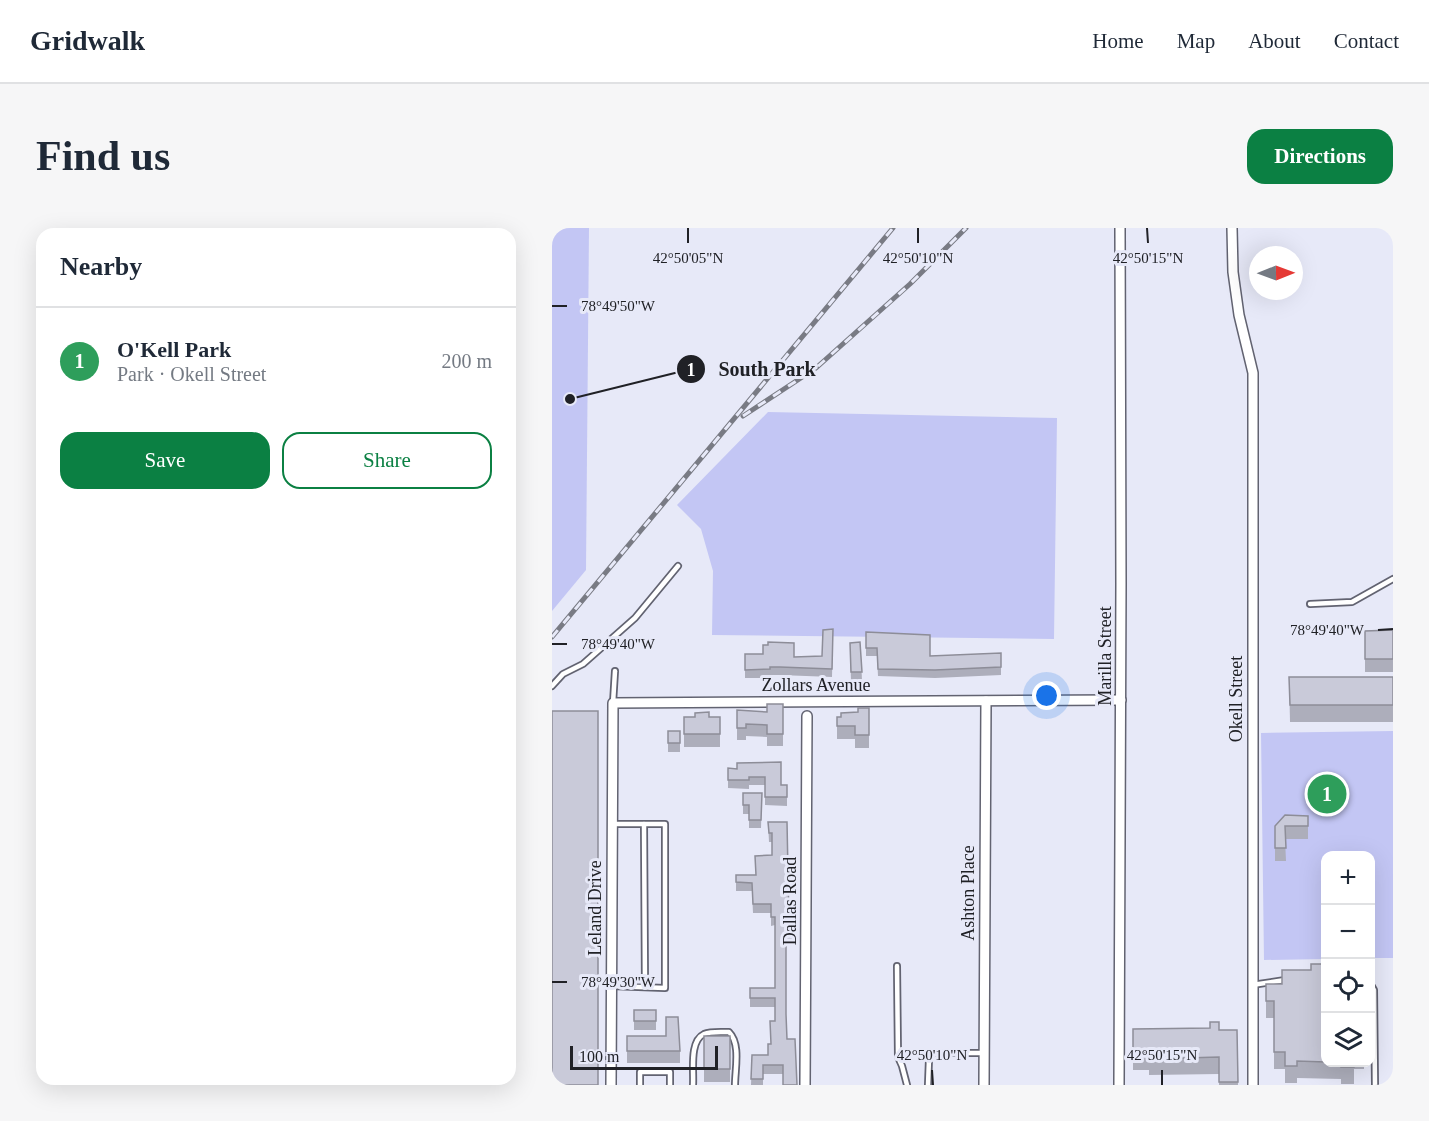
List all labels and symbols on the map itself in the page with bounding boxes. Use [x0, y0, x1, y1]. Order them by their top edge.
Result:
north arrow [1249, 246, 1303, 300]
text: 42°50'05"N [653, 250, 723, 266]
text: 42°50'10"N [883, 250, 953, 266]
text: 42°50'15"N [1113, 250, 1183, 266]
text: 78°49'50"W [581, 298, 656, 314]
callout: South Park [676, 350, 828, 388]
text: South Park [718, 358, 816, 380]
text: 1 [687, 360, 696, 380]
street label: Marilla Street [1095, 606, 1115, 706]
text: 78°49'40"W [1290, 622, 1365, 638]
text: 78°49'40"W [581, 636, 656, 652]
street label: Okell Street [1226, 656, 1246, 742]
street label: Zollars Avenue [761, 675, 871, 695]
your location [1032, 681, 1061, 710]
pin: 1 [1308, 772, 1346, 816]
street label: Ashton Place [958, 845, 978, 941]
street label: Dallas Road [780, 857, 800, 945]
street label: Leland Drive [585, 860, 605, 956]
text: 78°49'30"W [581, 974, 656, 990]
scale bar [570, 1043, 718, 1070]
text: 42°50'10"N [897, 1047, 967, 1063]
text: 42°50'15"N [1127, 1047, 1197, 1063]

